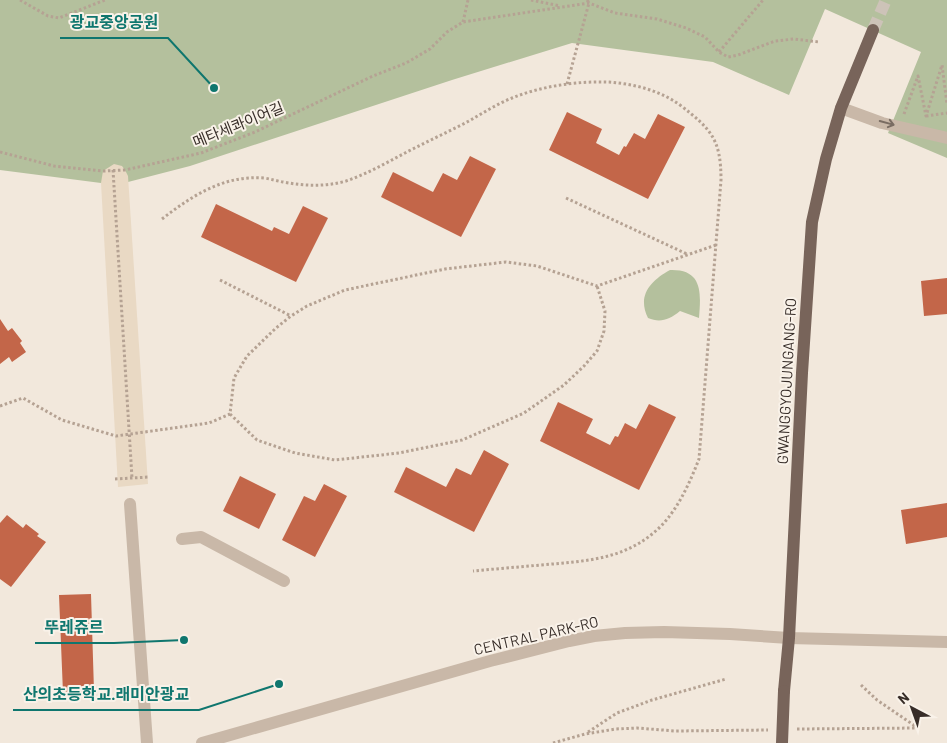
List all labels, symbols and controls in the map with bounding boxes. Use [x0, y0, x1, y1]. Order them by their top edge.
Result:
callout: 광교중앙공원 [60, 7, 168, 38]
text: 광교중앙공원 [70, 12, 158, 31]
street label: 메타세콰이어길 [190, 98, 286, 150]
one-way arrow [878, 119, 894, 129]
street label: GWANGGYOJUNGANG-RO [773, 297, 799, 465]
callout: 뚜레쥬르 [35, 612, 114, 643]
street label: CENTRAL PARK-RO [472, 612, 600, 658]
text: 뚜레쥬르 [45, 617, 104, 636]
callout: 산의초등학교.래미안광교 [13, 679, 199, 710]
north arrow [887, 683, 937, 733]
text: 산의초등학교.래미안광교 [23, 684, 189, 703]
text: N [894, 688, 912, 707]

